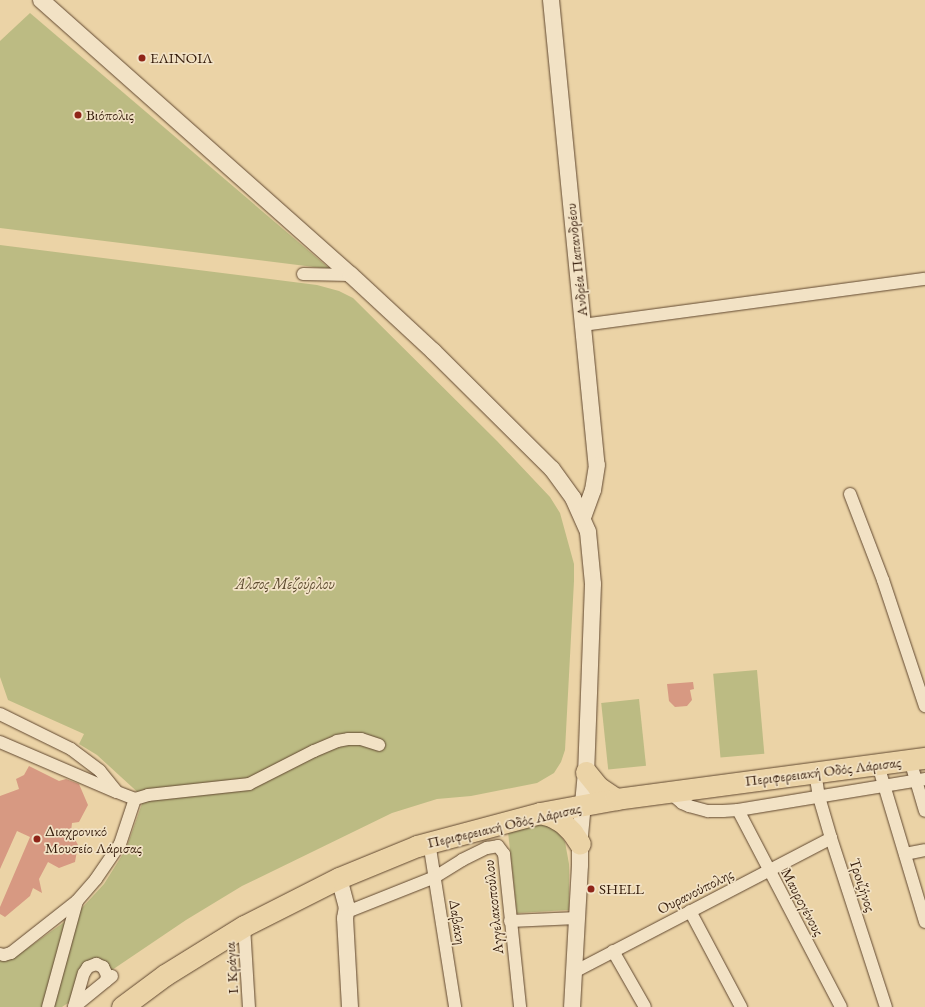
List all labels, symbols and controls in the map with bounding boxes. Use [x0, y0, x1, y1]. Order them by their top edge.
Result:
place label: ΕΛΙΝΟΙΛ [150, 49, 213, 67]
marker: ΕΛΙΝΟΙΛ [137, 53, 147, 63]
place label: Βιόπολις [86, 106, 134, 124]
marker: Βιόπολις [73, 110, 83, 120]
street label: Ανδρέα Παπανδρέου [561, 202, 591, 318]
park label: Άλσος Μεζούρλου [235, 575, 335, 593]
street label: Περιφερειακή Οδός Λάρισας [744, 752, 902, 790]
street label: Περιφερειακή Οδός Λάρισας [425, 799, 583, 851]
place label: Διαχρονικό Μουσείο Λάρισας [45, 821, 142, 856]
marker: Διαχρονικό Μουσείο Λάρισας [32, 834, 42, 844]
street label: Τρoιζήνος [846, 856, 880, 914]
street label: Αγγελακοπούλου [479, 859, 507, 955]
street label: Ουρανούπολης [654, 864, 736, 918]
street label: Μαυρογένους [778, 865, 828, 939]
place label: SHELL [599, 880, 644, 898]
marker: SHELL [586, 884, 596, 894]
street label: Δαβάκη [446, 898, 470, 946]
street label: Ι. Κράγια [220, 942, 242, 994]

